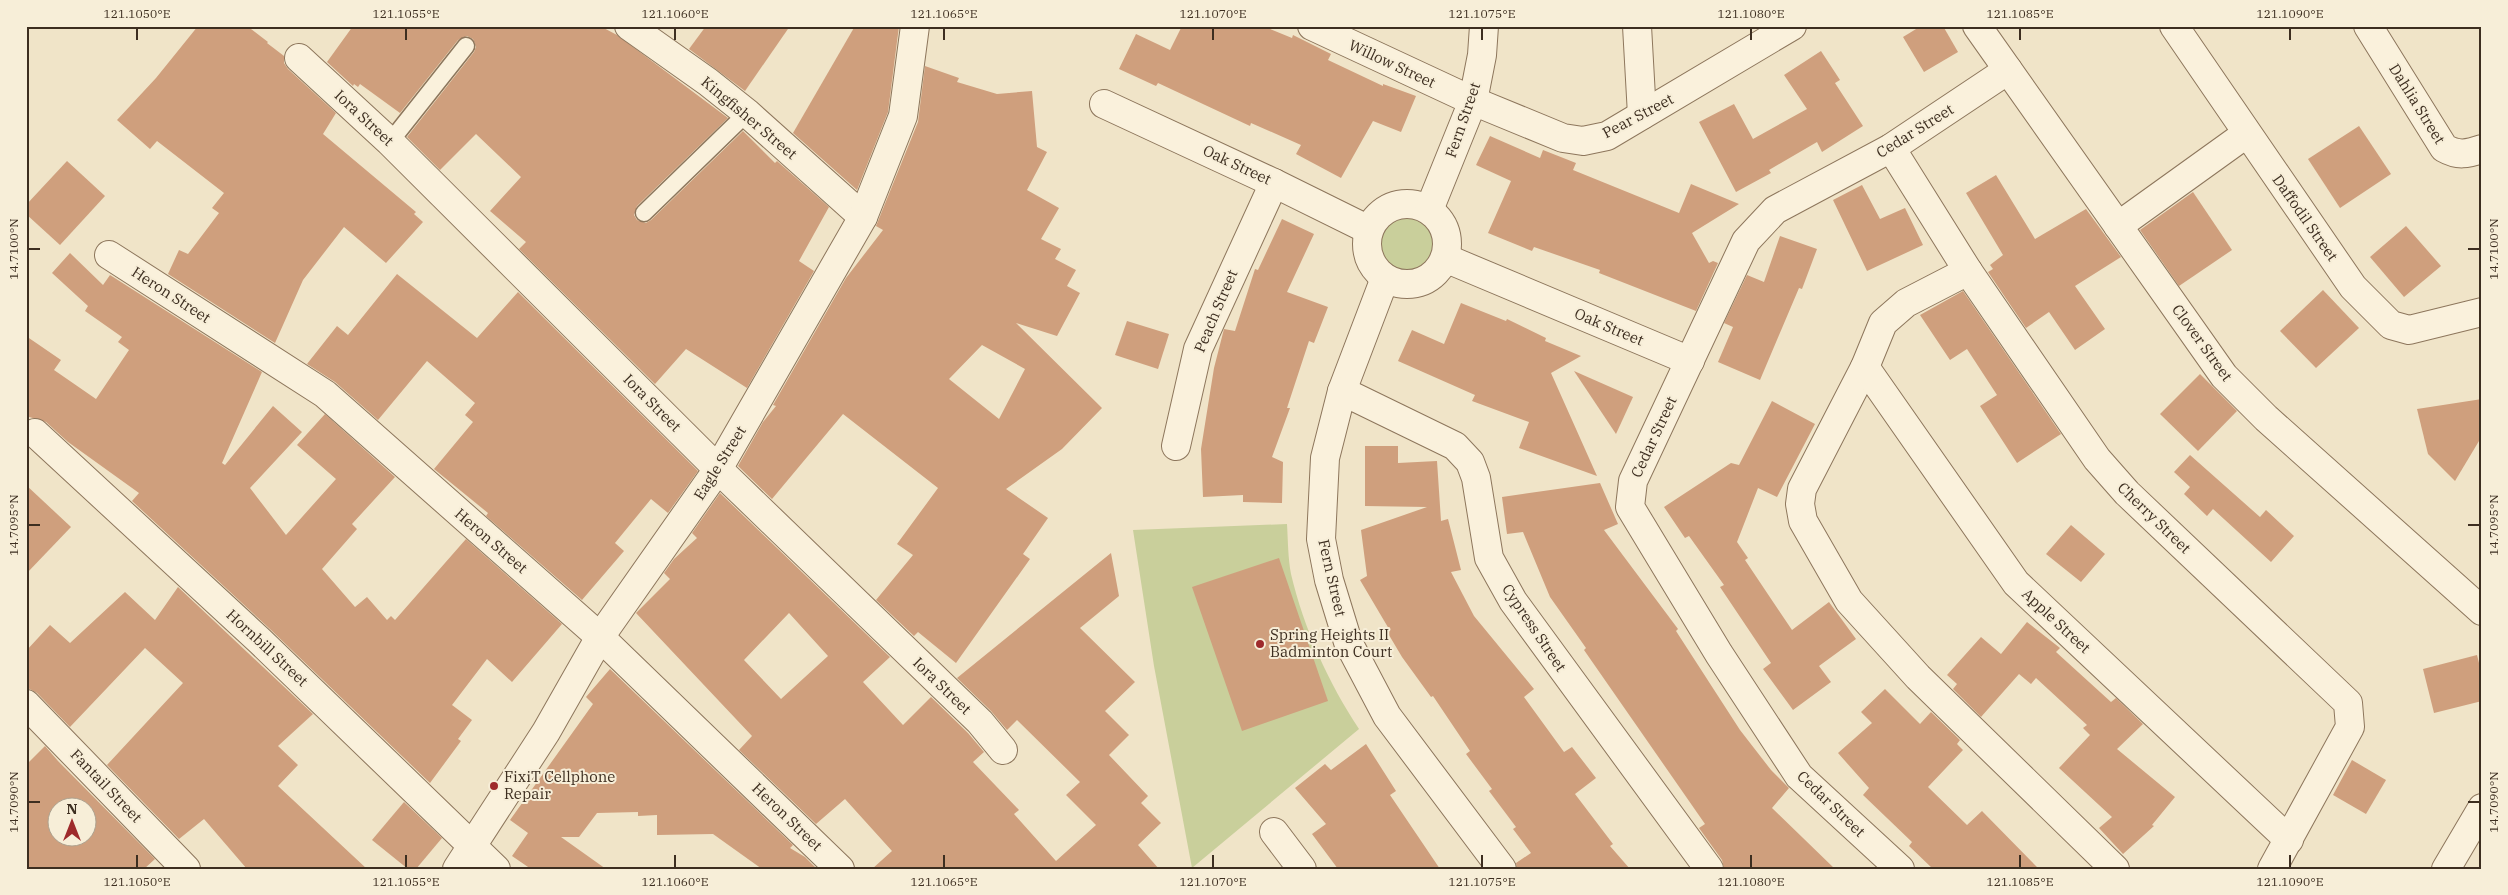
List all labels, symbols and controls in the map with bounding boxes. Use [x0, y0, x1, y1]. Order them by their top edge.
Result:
text: 121.1050°E [104, 6, 170, 21]
text: 121.1055°E [373, 6, 439, 21]
text: 121.1060°E [642, 6, 708, 21]
text: 121.1065°E [911, 6, 977, 21]
text: 121.1070°E [1180, 6, 1246, 21]
text: 121.1075°E [1449, 6, 1515, 21]
text: 121.1080°E [1718, 6, 1784, 21]
text: 121.1085°E [1987, 6, 2053, 21]
text: 121.1090°E [2257, 6, 2323, 21]
street label: Willow Street [1346, 35, 1439, 92]
street label: Dahlia Street [2385, 60, 2450, 147]
street label: Kingfisher Street [697, 72, 801, 163]
street label: Fern Street [1441, 80, 1484, 160]
street label: Iora Street [331, 85, 398, 150]
street label: Pear Street [1599, 89, 1677, 142]
street label: Cedar Street [1873, 99, 1957, 162]
street label: Oak Street [1200, 140, 1274, 189]
street label: Daffodil Street [2269, 171, 2342, 265]
text: 14.7100°N [6, 218, 21, 280]
text: 14.7100°N [2486, 218, 2501, 280]
street label: Heron Street [128, 262, 214, 327]
street label: Peach Street [1190, 267, 1242, 355]
street label: Clover Street [2168, 300, 2237, 385]
street label: Oak Street [1572, 303, 1647, 350]
street label: Iora Street [619, 370, 685, 436]
street label: Cedar Street [1626, 393, 1681, 480]
street label: Eagle Street [689, 422, 750, 503]
street label: Cherry Street [2114, 478, 2195, 557]
text: 14.7095°N [6, 494, 21, 556]
text: 14.7095°N [2486, 494, 2501, 556]
street label: Heron Street [451, 504, 532, 577]
street label: Fern Street [1314, 537, 1351, 618]
street label: Cypress Street [1498, 580, 1571, 675]
street label: Apple Street [2018, 584, 2095, 657]
street label: Hornbill Street [223, 605, 312, 690]
place label: Spring Heights II Badminton Court [1270, 625, 1392, 661]
marker: Spring Heights II Badminton Court [1254, 638, 1266, 650]
street label: Iora Street [909, 653, 976, 718]
street label: Fantail Street [67, 745, 146, 826]
street label: Cedar Street [1793, 766, 1869, 841]
place label: FixiT Cellphone Repair [504, 767, 615, 803]
text: 14.7090°N [6, 771, 21, 833]
text: 14.7090°N [2486, 771, 2501, 833]
street label: Heron Street [748, 778, 826, 855]
marker: FixiT Cellphone Repair [488, 780, 500, 792]
north arrow [48, 798, 98, 848]
text: N [66, 800, 78, 818]
text: 121.1050°E [104, 874, 170, 889]
text: 121.1055°E [373, 874, 439, 889]
text: 121.1060°E [642, 874, 708, 889]
text: 121.1065°E [911, 874, 977, 889]
text: 121.1070°E [1180, 874, 1246, 889]
text: 121.1075°E [1449, 874, 1515, 889]
text: 121.1080°E [1718, 874, 1784, 889]
text: 121.1085°E [1987, 874, 2053, 889]
text: 121.1090°E [2257, 874, 2323, 889]

